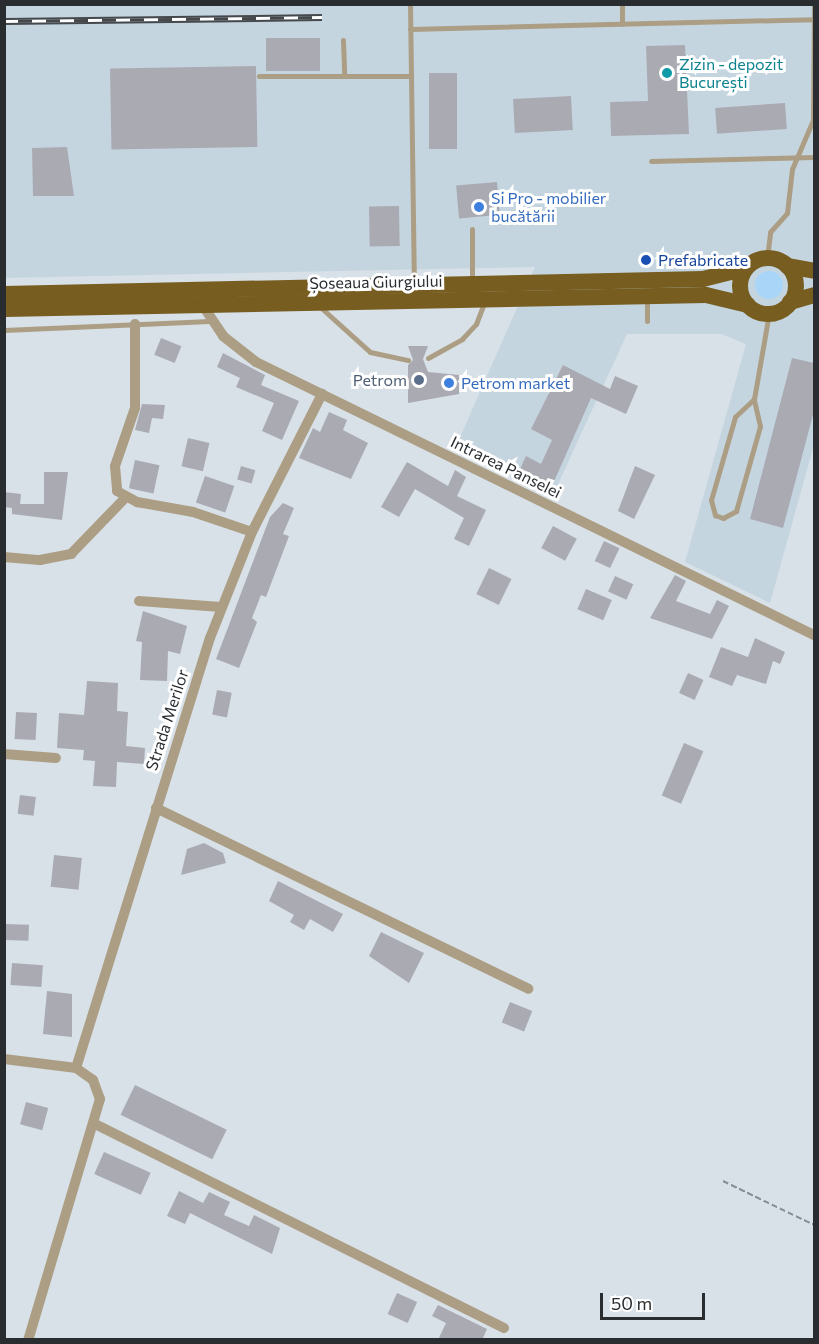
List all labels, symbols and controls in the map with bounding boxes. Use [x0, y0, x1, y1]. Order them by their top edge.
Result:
place label: Zizin - depozit București [679, 54, 783, 92]
marker: Zizin - depozit București [660, 66, 674, 80]
place label: Si Pro - mobilier bucătării [491, 188, 606, 226]
marker: Si Pro - mobilier bucătării [472, 200, 486, 214]
place label: Prefabricate [658, 250, 748, 270]
marker: Prefabricate [639, 253, 653, 267]
street label: Șoseaua Giurgiului [309, 271, 443, 293]
place label: Petrom [353, 370, 407, 390]
marker: Petrom [412, 373, 426, 387]
place label: Petrom market [461, 373, 570, 393]
marker: Petrom market [442, 376, 456, 390]
street label: Intrarea Panselei [448, 432, 564, 502]
street label: Strada Merilor [142, 667, 192, 773]
scale bar [603, 1281, 708, 1319]
text: 50 m [611, 1292, 652, 1314]

